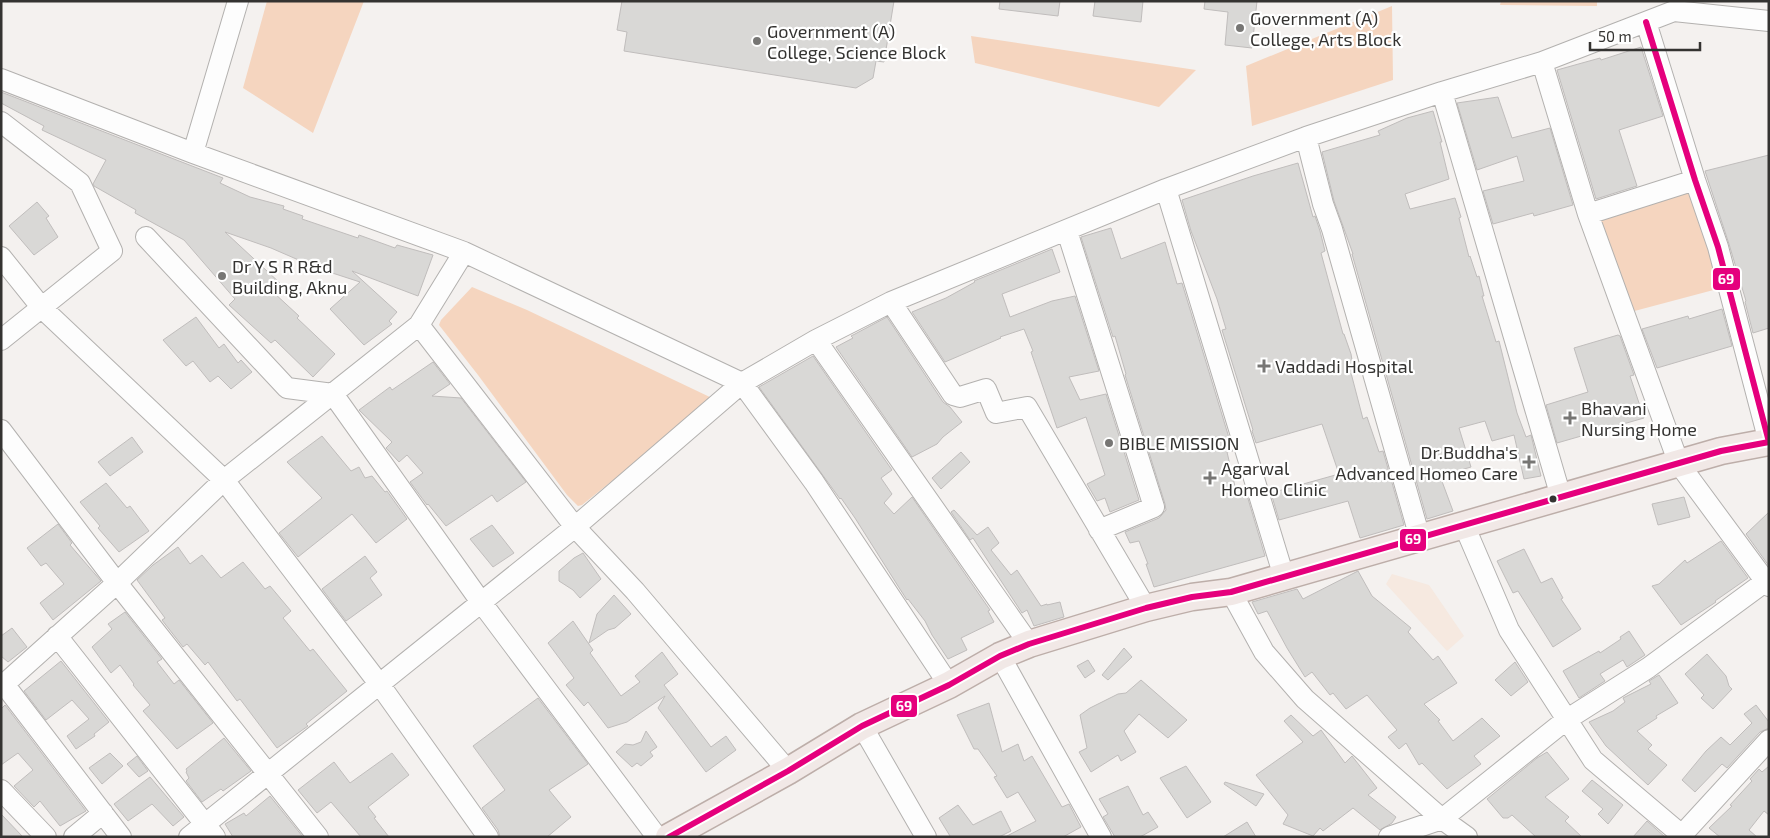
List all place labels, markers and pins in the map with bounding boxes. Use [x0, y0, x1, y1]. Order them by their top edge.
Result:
place label: Government (A) College, Arts Block [1250, 7, 1401, 50]
place label: Government (A) College, Science Block [767, 20, 946, 63]
marker: Government (A) College, Arts Block [1234, 22, 1246, 34]
marker: Government (A) College, Science Block [751, 35, 763, 47]
place label: Dr Y S R R&d Building, Aknu [232, 255, 347, 298]
marker: Dr Y S R R&d Building, Aknu [216, 270, 228, 282]
place label: Vaddadi Hospital [1275, 355, 1414, 377]
marker: Vaddadi Hospital [1257, 359, 1271, 373]
place label: Bhavani Nursing Home [1581, 397, 1697, 440]
marker: Bhavani Nursing Home [1563, 411, 1577, 425]
place label: BIBLE MISSION [1119, 432, 1240, 454]
marker: BIBLE MISSION [1103, 437, 1115, 449]
place label: Dr.Buddha's Advanced Homeo Care [1335, 441, 1518, 484]
marker: Dr.Buddha's Advanced Homeo Care [1522, 455, 1536, 469]
place label: Agarwal Homeo Clinic [1221, 457, 1327, 500]
marker: Agarwal Homeo Clinic [1203, 471, 1217, 485]
unlabelled marker [1548, 494, 1558, 504]

